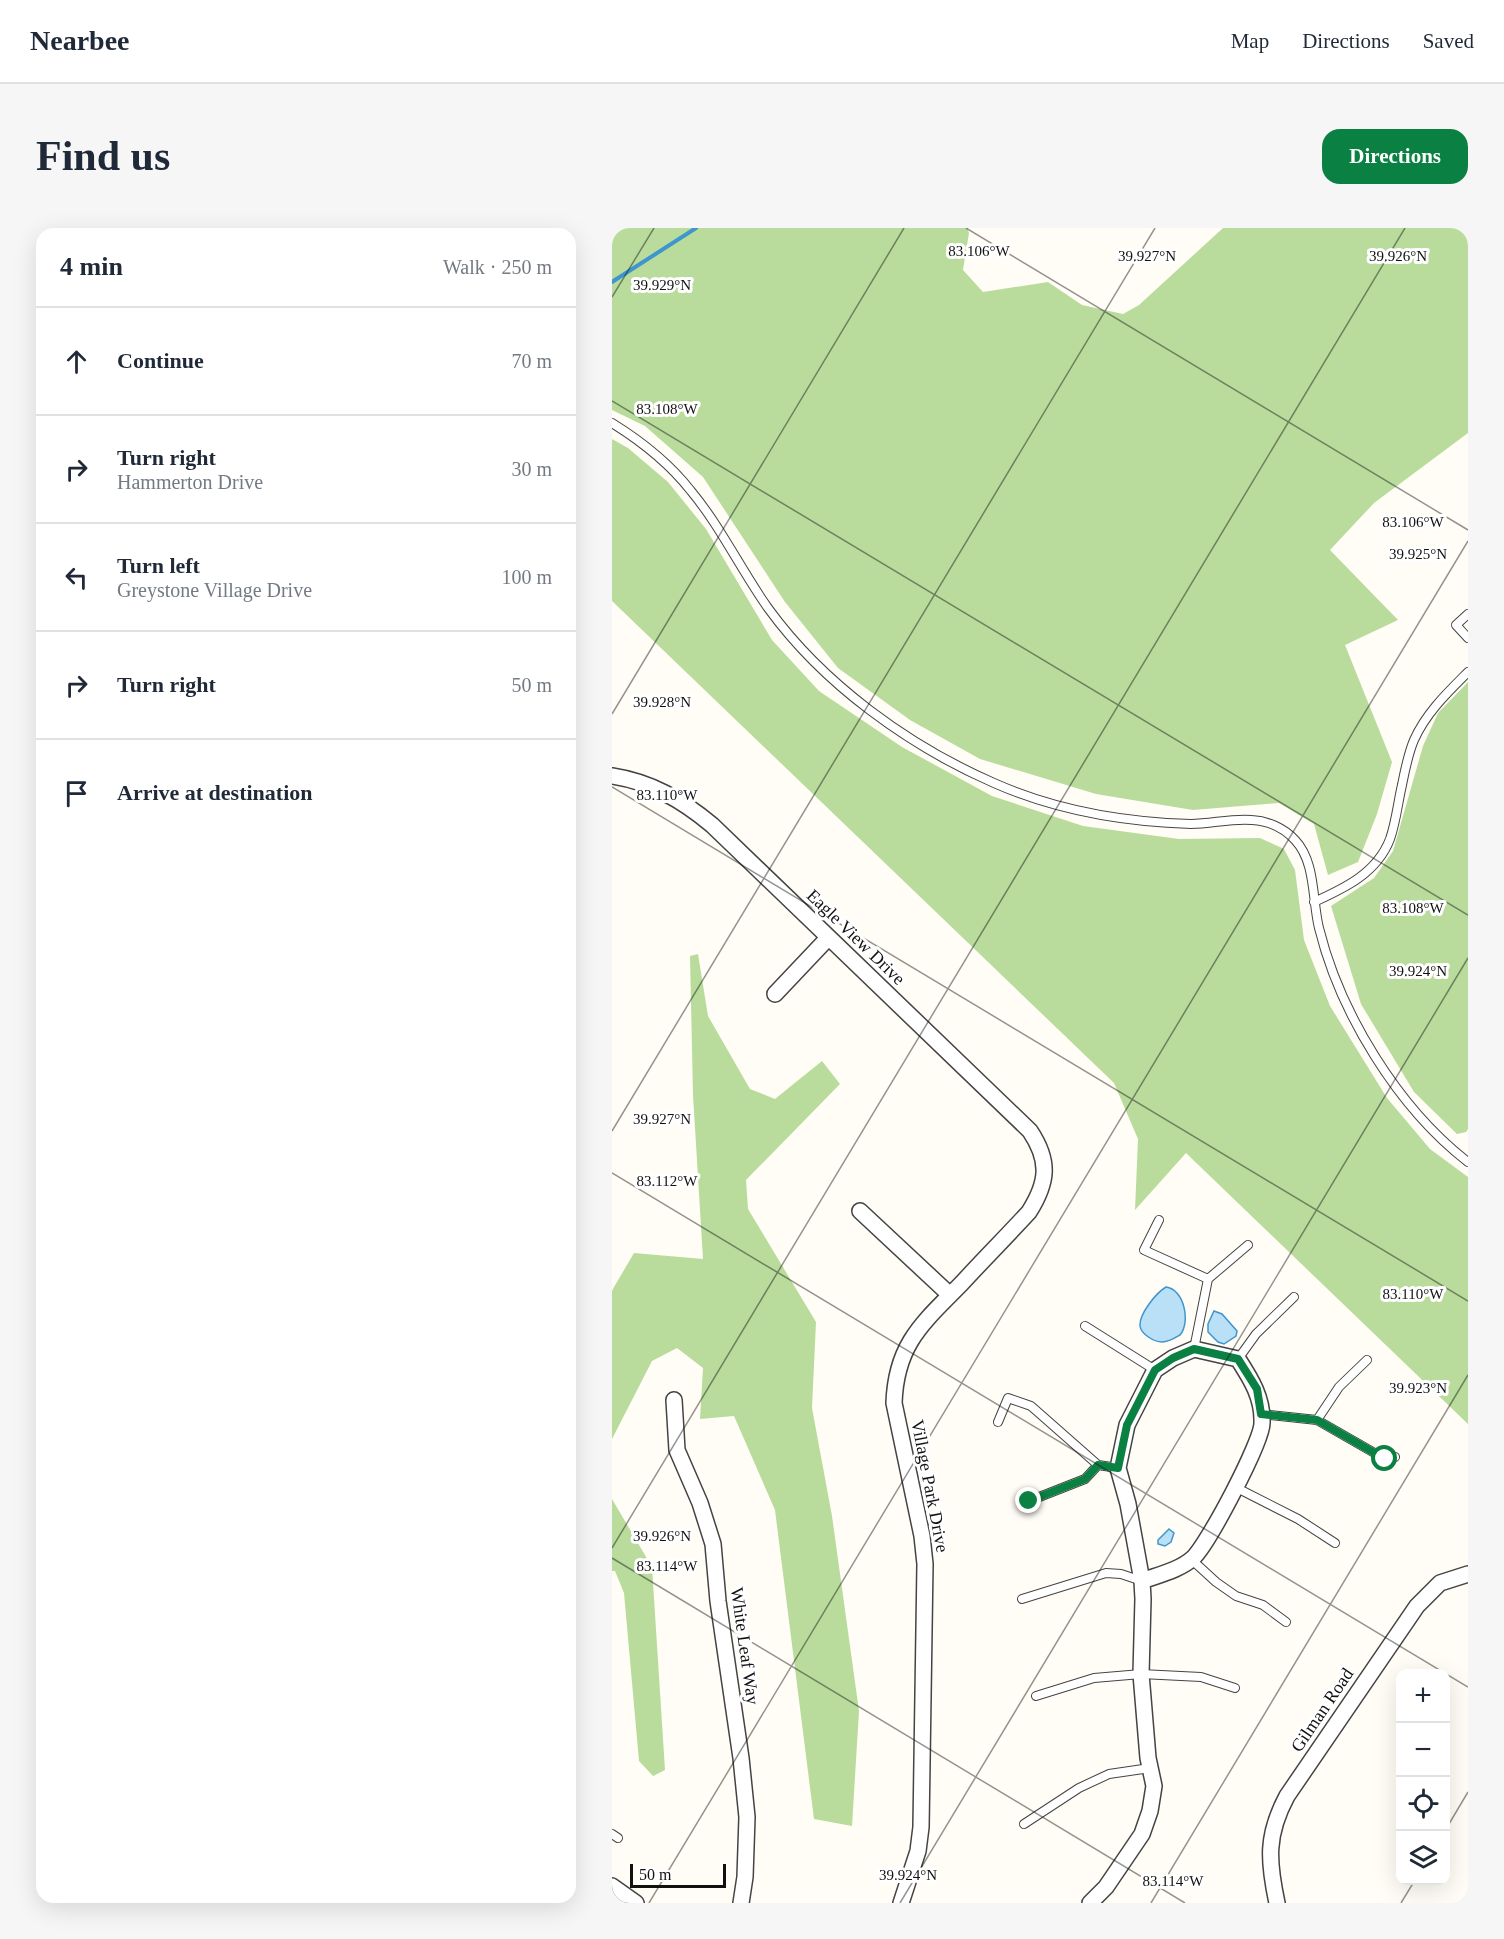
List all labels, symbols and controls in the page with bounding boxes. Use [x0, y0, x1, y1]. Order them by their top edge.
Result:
text: Nearbee [30, 25, 130, 56]
text: Map [1231, 29, 1269, 53]
text: Directions [1302, 29, 1390, 53]
text: Saved [1423, 29, 1474, 53]
button: Directions [1322, 129, 1468, 184]
text: Find us [36, 133, 170, 179]
text: 83.106°W [948, 243, 1011, 259]
text: 39.927°N [1118, 248, 1176, 264]
text: 39.926°N [1369, 248, 1427, 264]
text: 4 min [60, 252, 123, 281]
text: Walk · 250 m [443, 256, 552, 278]
text: 39.929°N [633, 277, 691, 293]
icon: ahead [60, 345, 93, 378]
text: Continue [117, 348, 204, 373]
text: 70 m [511, 350, 552, 372]
text: 83.108°W [636, 401, 699, 417]
text: Turn right [117, 445, 216, 470]
icon: right [60, 453, 93, 486]
text: 30 m [511, 458, 552, 480]
text: Hammerton Drive [117, 471, 263, 493]
text: 83.106°W [1382, 514, 1445, 530]
text: 39.925°N [1389, 546, 1447, 562]
text: Turn left [117, 553, 200, 578]
icon: left [60, 561, 93, 594]
text: 100 m [501, 566, 552, 588]
text: Greystone Village Drive [117, 579, 312, 601]
icon: right [60, 669, 93, 702]
text: Turn right [117, 672, 216, 697]
text: 50 m [511, 674, 552, 696]
text: 39.928°N [633, 694, 691, 710]
icon: arrive [60, 777, 93, 810]
text: Arrive at destination [117, 780, 313, 805]
text: 83.110°W [637, 787, 698, 803]
street label: Eagle View Drive [803, 885, 909, 989]
text: 83.108°W [1382, 900, 1445, 916]
text: 39.924°N [1389, 963, 1447, 979]
text: 39.927°N [633, 1111, 691, 1127]
text: 83.112°W [637, 1173, 698, 1189]
text: 83.110°W [1383, 1286, 1444, 1302]
text: 39.923°N [1389, 1380, 1447, 1396]
street label: Village Park Drive [907, 1418, 953, 1554]
route start [1371, 1445, 1397, 1471]
route end [1015, 1487, 1041, 1513]
text: 39.926°N [633, 1528, 691, 1544]
text: 83.114°W [637, 1558, 698, 1574]
street label: White Leaf Way [727, 1586, 763, 1706]
street label: Gilman Road [1287, 1664, 1357, 1756]
map controls [1396, 1669, 1450, 1885]
button: + [1396, 1669, 1450, 1723]
button: − [1396, 1723, 1450, 1777]
button: locate [1396, 1777, 1450, 1831]
button: layers [1396, 1831, 1450, 1885]
scale bar [630, 1861, 726, 1888]
text: 50 m [639, 1866, 671, 1883]
text: 39.924°N [879, 1867, 937, 1883]
text: 83.114°W [1143, 1873, 1204, 1889]

